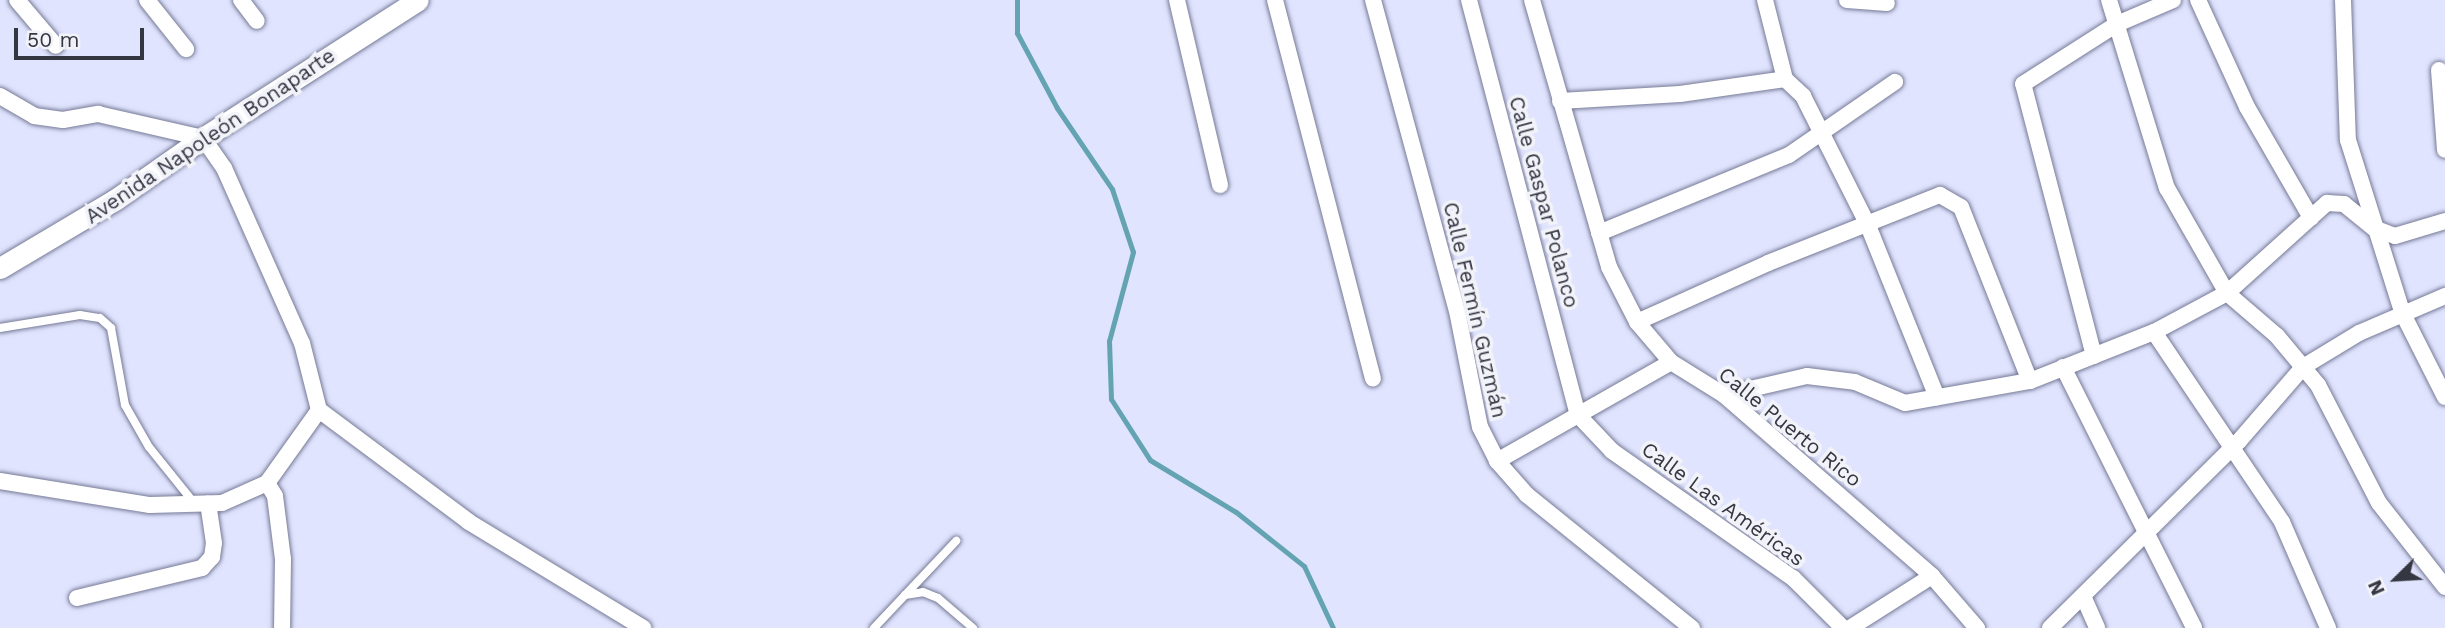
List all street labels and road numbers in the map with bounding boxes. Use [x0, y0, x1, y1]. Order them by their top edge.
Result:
street label: Avenida Napoleón Bonaparte [80, 43, 340, 229]
street label: Calle Gaspar Polanco [1504, 93, 1584, 311]
street label: Calle Fermín Guzmán [1438, 200, 1512, 420]
street label: Calle Puerto Rico [1713, 362, 1867, 492]
street label: Calle Las Américas [1636, 436, 1810, 572]

